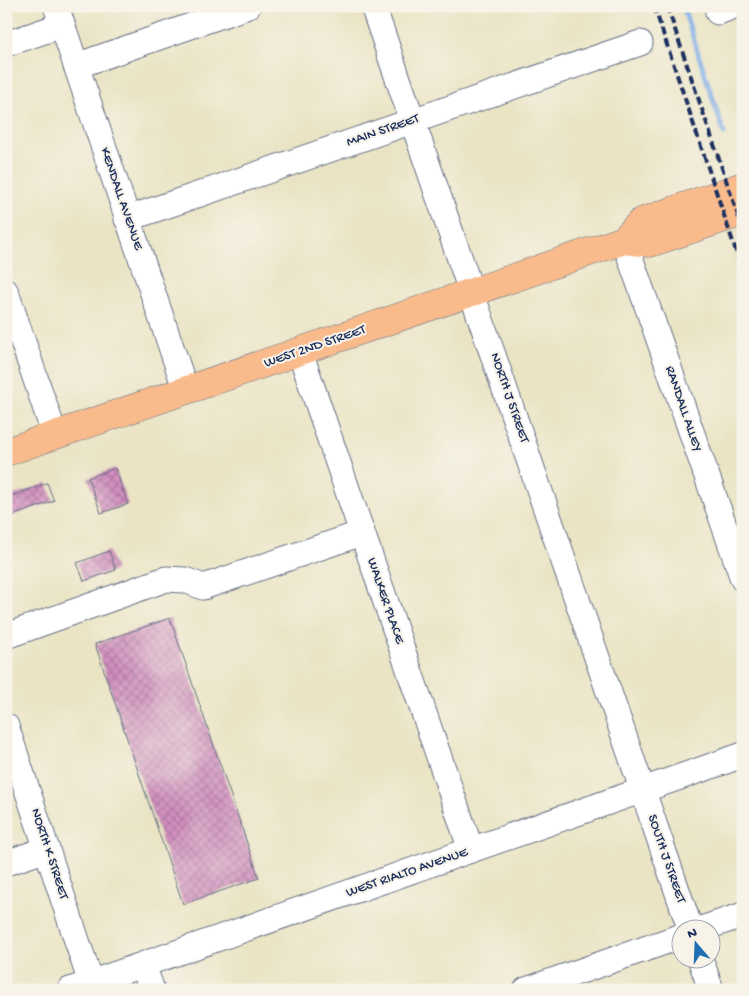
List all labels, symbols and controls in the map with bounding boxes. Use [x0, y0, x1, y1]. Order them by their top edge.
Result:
street label: MAIN STREET [344, 110, 422, 151]
street label: KENDALL AVENUE [96, 146, 147, 254]
street label: WEST 2ND STREET [262, 321, 369, 372]
street label: NORTH J STREET [486, 351, 533, 446]
street label: RANDALL ALLEY [660, 364, 706, 454]
street label: WALKER PLACE [362, 556, 408, 647]
street label: NORTH K STREET [26, 806, 72, 902]
street label: SOUTH J STREET [643, 813, 689, 906]
street label: WEST RIALTO AVENUE [344, 844, 471, 902]
north arrow [672, 918, 722, 968]
text: N [685, 925, 700, 944]

